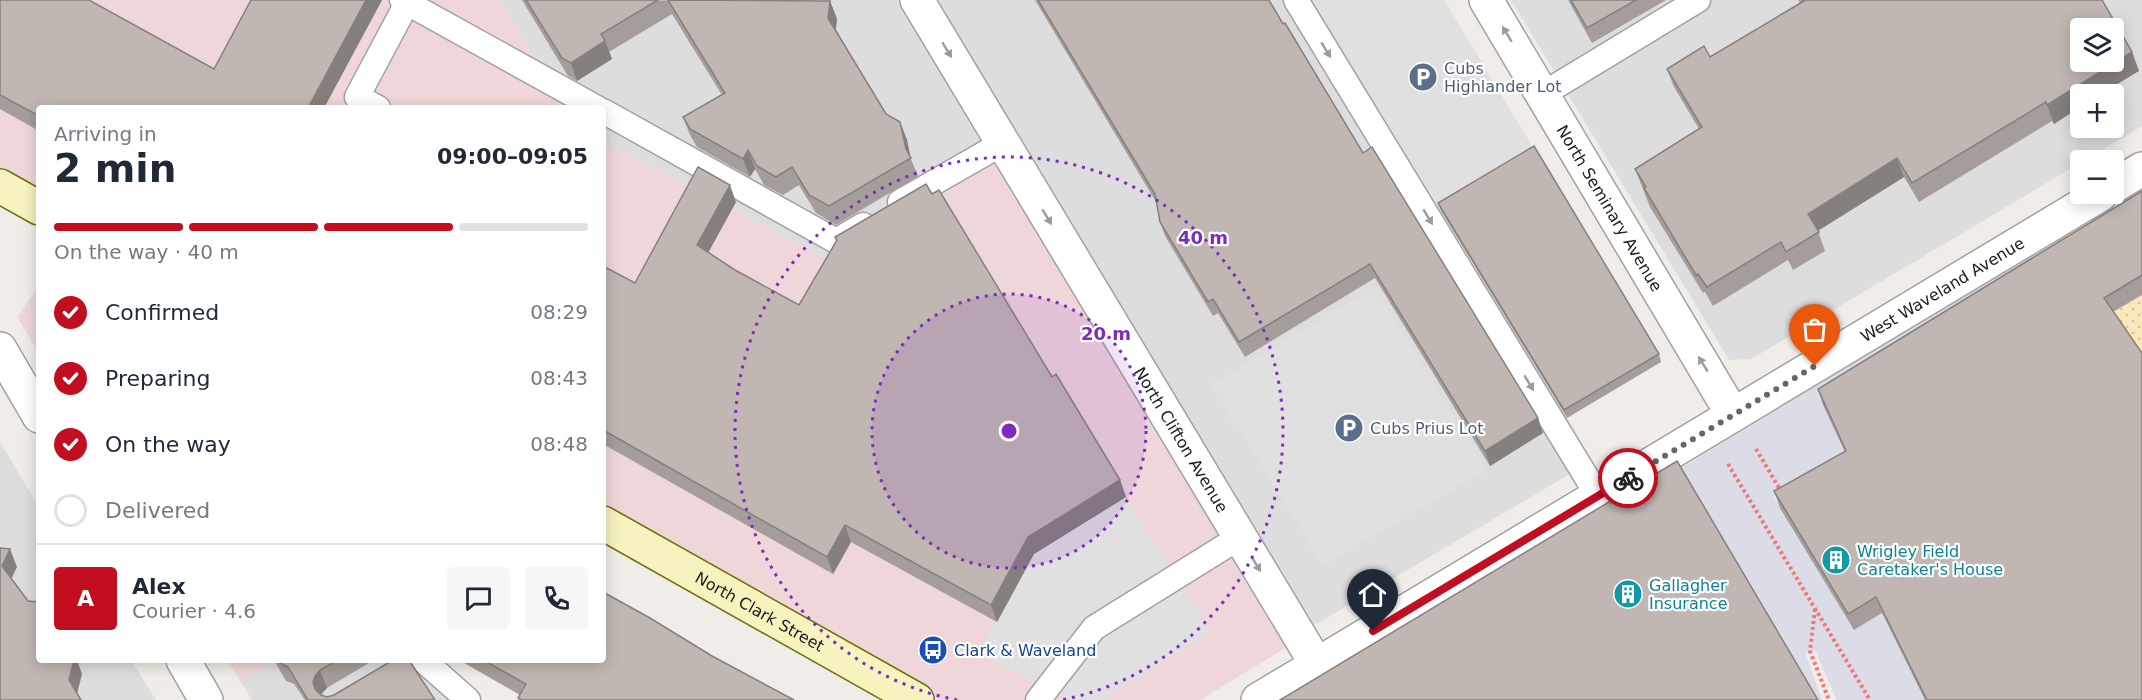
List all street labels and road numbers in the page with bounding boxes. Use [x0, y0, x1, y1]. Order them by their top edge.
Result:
street label: North Seminary Avenue [1553, 121, 1667, 295]
street label: West Waveland Avenue [1857, 233, 2027, 346]
street label: North Clifton Avenue [1130, 364, 1232, 516]
street label: North Clark Street [692, 568, 828, 655]

